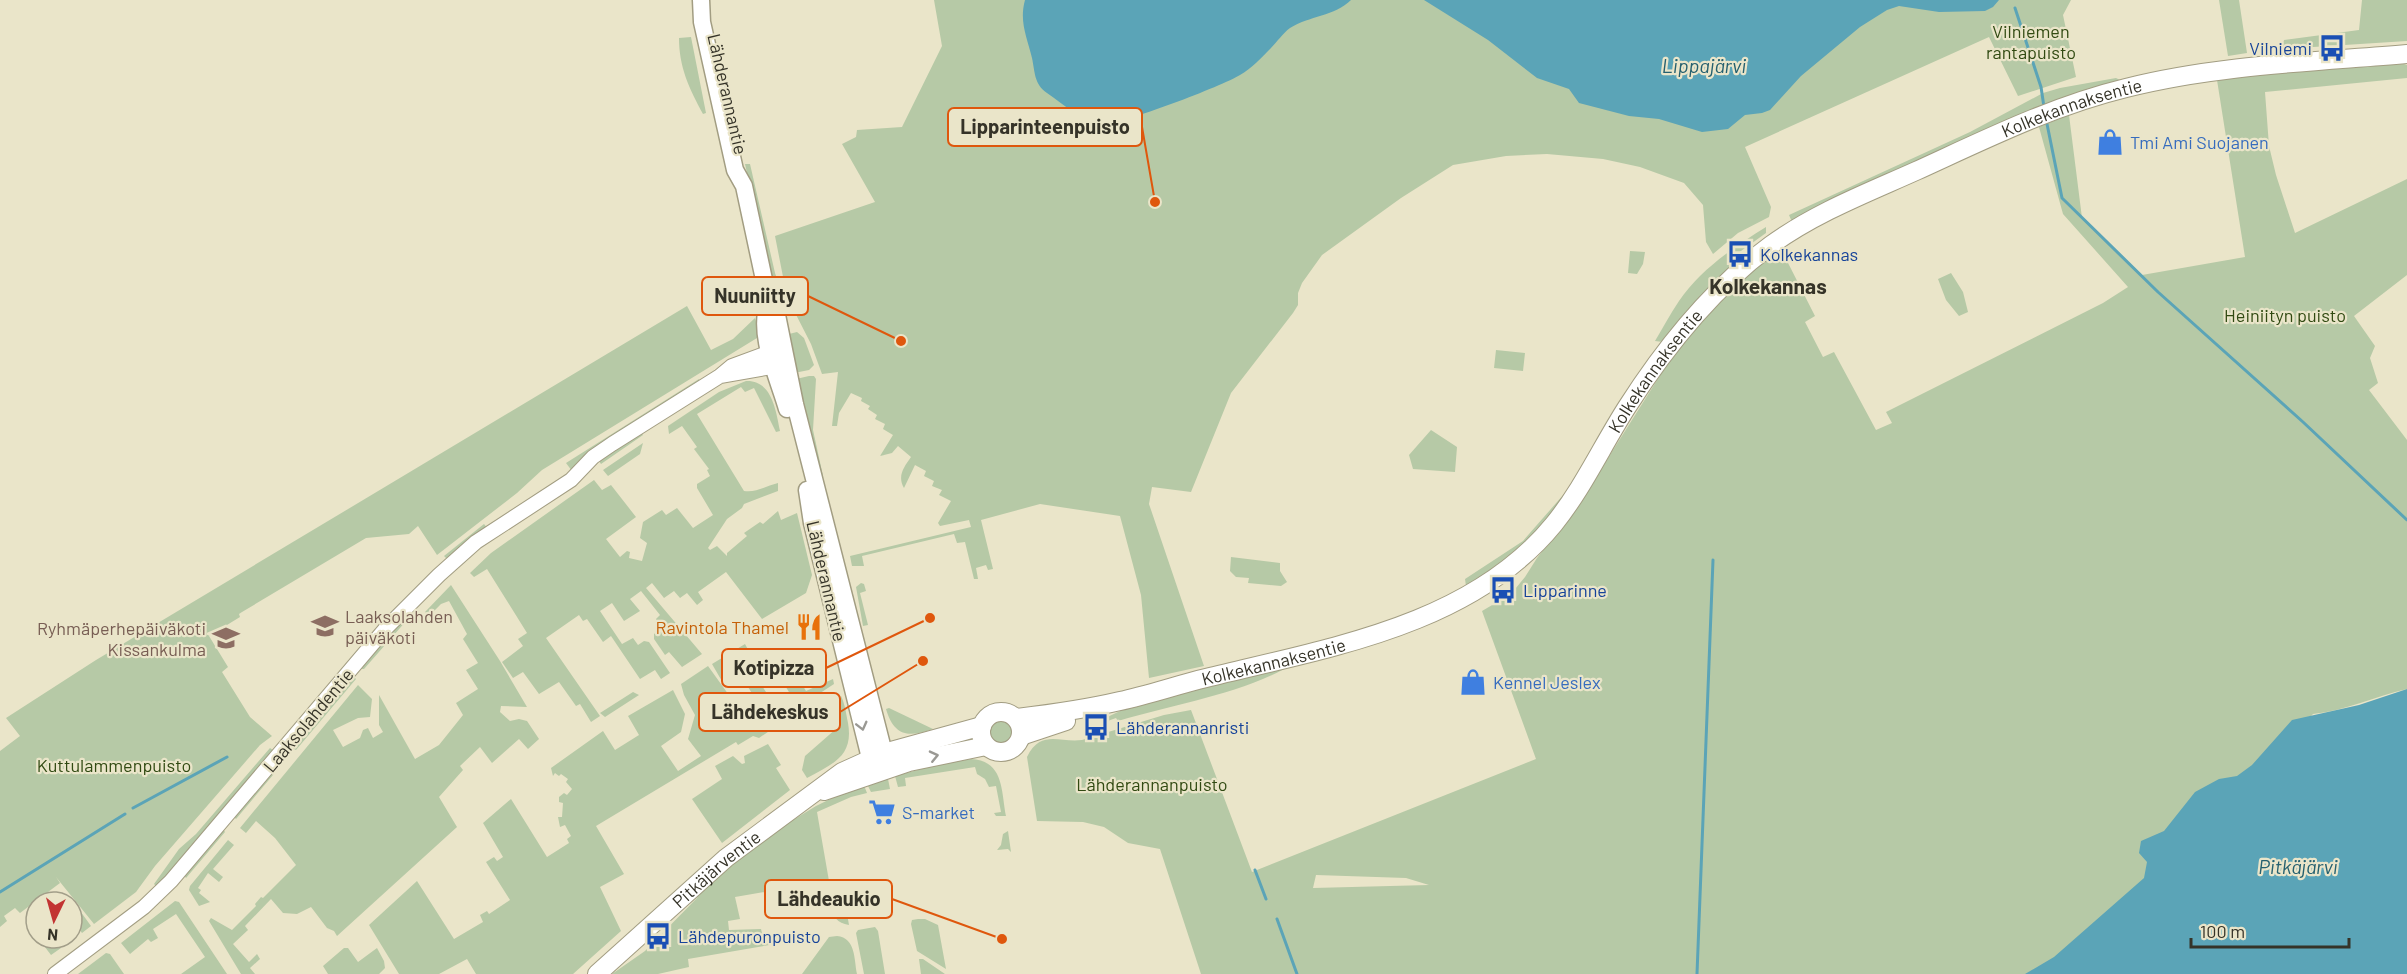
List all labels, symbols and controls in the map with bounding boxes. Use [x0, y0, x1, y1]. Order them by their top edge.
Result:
park label: Vilniemen rantapuisto [1986, 20, 2076, 63]
street label: Lähderannantie [703, 32, 753, 156]
bus stop icon: Vilniemi [2317, 33, 2347, 63]
place label: Vilniemi [2249, 37, 2312, 59]
water label: Lippajärvi [1662, 53, 1746, 77]
street label: Kolkekannaksentie [1998, 74, 2144, 142]
callout: Lipparinteenpuisto [948, 108, 1142, 146]
text: Lipparinteenpuisto [960, 114, 1130, 138]
shop icon: Tmi Ami Suojanen [2095, 127, 2125, 157]
place label: Tmi Ami Suojanen [2130, 131, 2269, 153]
bus stop icon: Kolkekannas [1725, 239, 1755, 269]
place label: Kolkekannas [1760, 243, 1858, 265]
district label: Kolkekannas [1709, 273, 1827, 298]
callout: Nuuniitty [702, 277, 808, 315]
text: Nuuniitty [714, 283, 796, 307]
street label: Kolkekannaksentie [1603, 304, 1707, 437]
park label: Heiniityn puisto [2224, 304, 2346, 326]
street label: Lähderannantie [802, 519, 852, 643]
bus stop icon: Lipparinne [1488, 575, 1518, 605]
place label: Lipparinne [1523, 579, 1607, 601]
place label: Laaksolahden päiväkoti [345, 605, 453, 648]
school or university icon: Laaksolahden päiväkoti [310, 611, 340, 641]
restaurant icon: Ravintola Thamel [794, 612, 824, 642]
place label: Ravintola Thamel [655, 616, 789, 638]
place label: Ryhmäperhepäiväkoti Kissankulma [37, 617, 206, 660]
school or university icon: Ryhmäperhepäiväkoti Kissankulma [211, 623, 241, 653]
street label: Kolkekannaksentie [1199, 633, 1348, 690]
callout: Kotipizza [722, 649, 826, 687]
text: Kotipizza [734, 655, 814, 679]
street label: Laaksolahdentie [258, 664, 358, 776]
shop icon: Kennel Jeslex [1458, 667, 1488, 697]
place label: Kennel Jeslex [1493, 671, 1601, 693]
callout: Lähdekeskus [699, 693, 840, 731]
text: Lähdekeskus [711, 699, 829, 723]
bus stop icon: Lähderannanristi [1081, 712, 1111, 742]
place label: Lähderannanristi [1116, 716, 1249, 738]
one-way arrow [854, 721, 867, 731]
one-way arrow [929, 751, 939, 764]
park label: Kuttulammenpuisto [37, 754, 191, 776]
park label: Lähderannanpuisto [1076, 773, 1228, 795]
supermarket icon: S-market [867, 797, 897, 827]
place label: S-market [902, 801, 975, 823]
street label: Pitkäjärventie [667, 825, 765, 912]
water label: Pitkäjärvi [2258, 854, 2338, 878]
callout: Lähdeaukio [765, 880, 892, 918]
text: Lähdeaukio [777, 886, 881, 910]
north arrow [24, 890, 84, 950]
scale bar [2191, 911, 2348, 949]
text: 100 m [2200, 920, 2245, 942]
bus stop icon: Lähdepuronpuisto [643, 921, 673, 951]
place label: Lähdepuronpuisto [678, 925, 821, 947]
text: N [47, 926, 59, 945]

